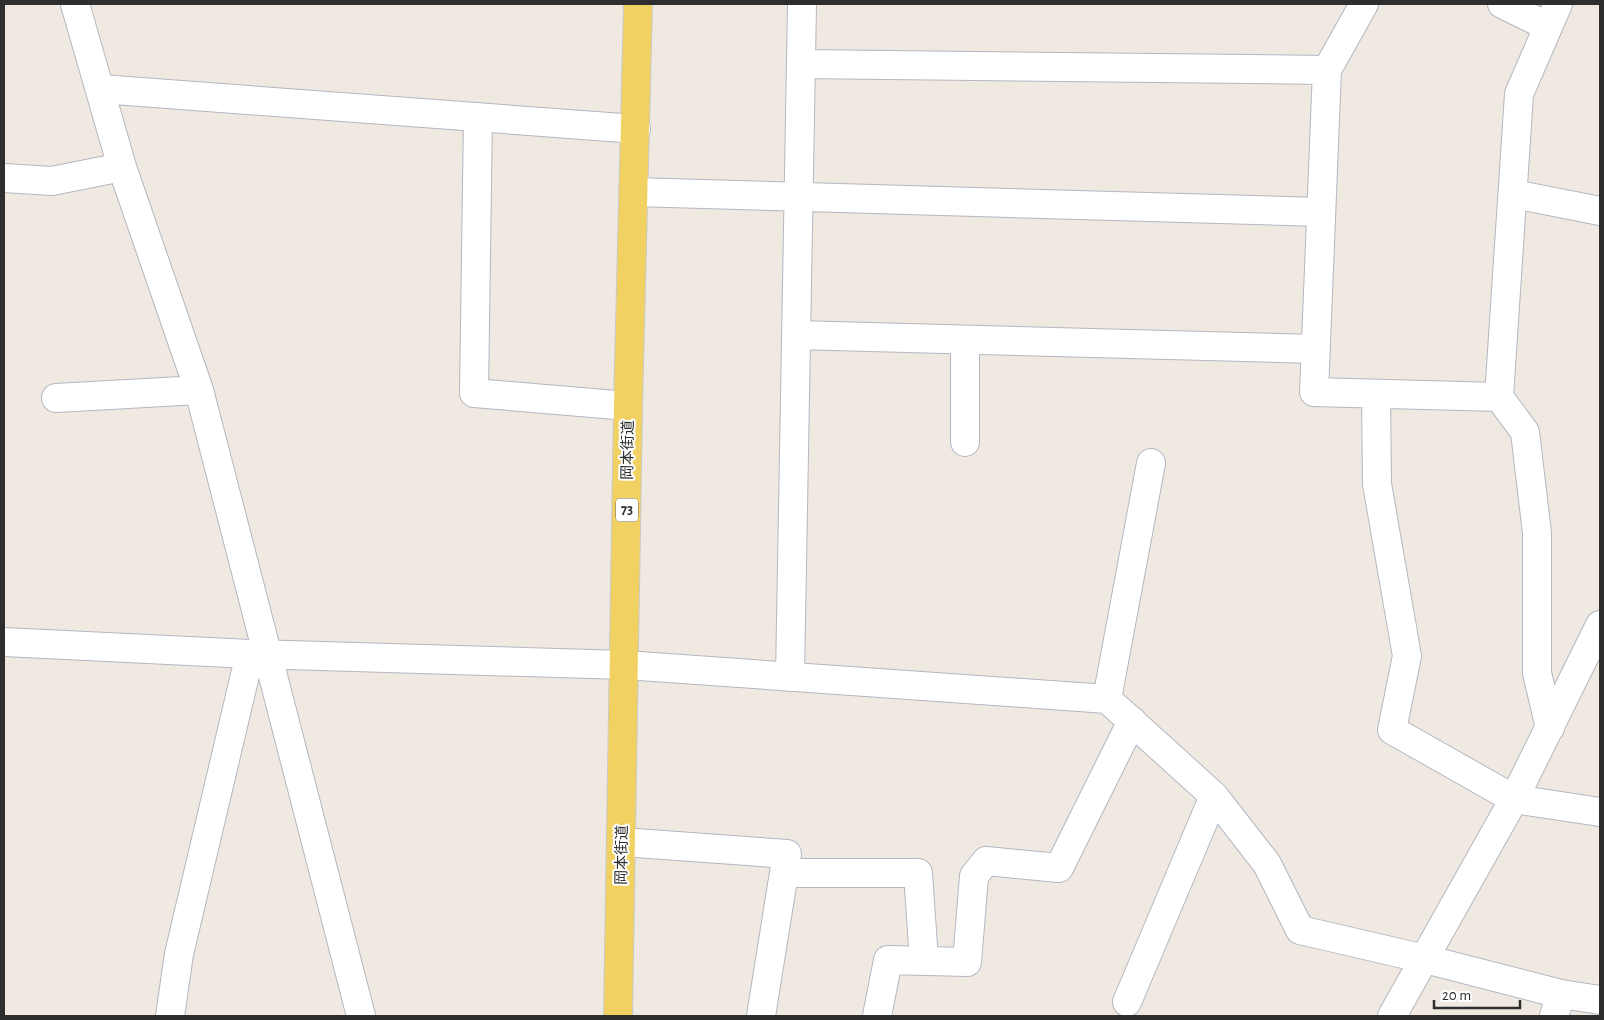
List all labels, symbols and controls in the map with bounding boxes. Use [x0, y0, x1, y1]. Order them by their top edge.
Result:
street label: 岡本街道 [619, 420, 636, 480]
road number: 73 [616, 498, 638, 522]
street label: 岡本街道 [613, 825, 630, 885]
scale bar [1434, 978, 1520, 1010]
text: 20 m [1442, 988, 1471, 1003]

